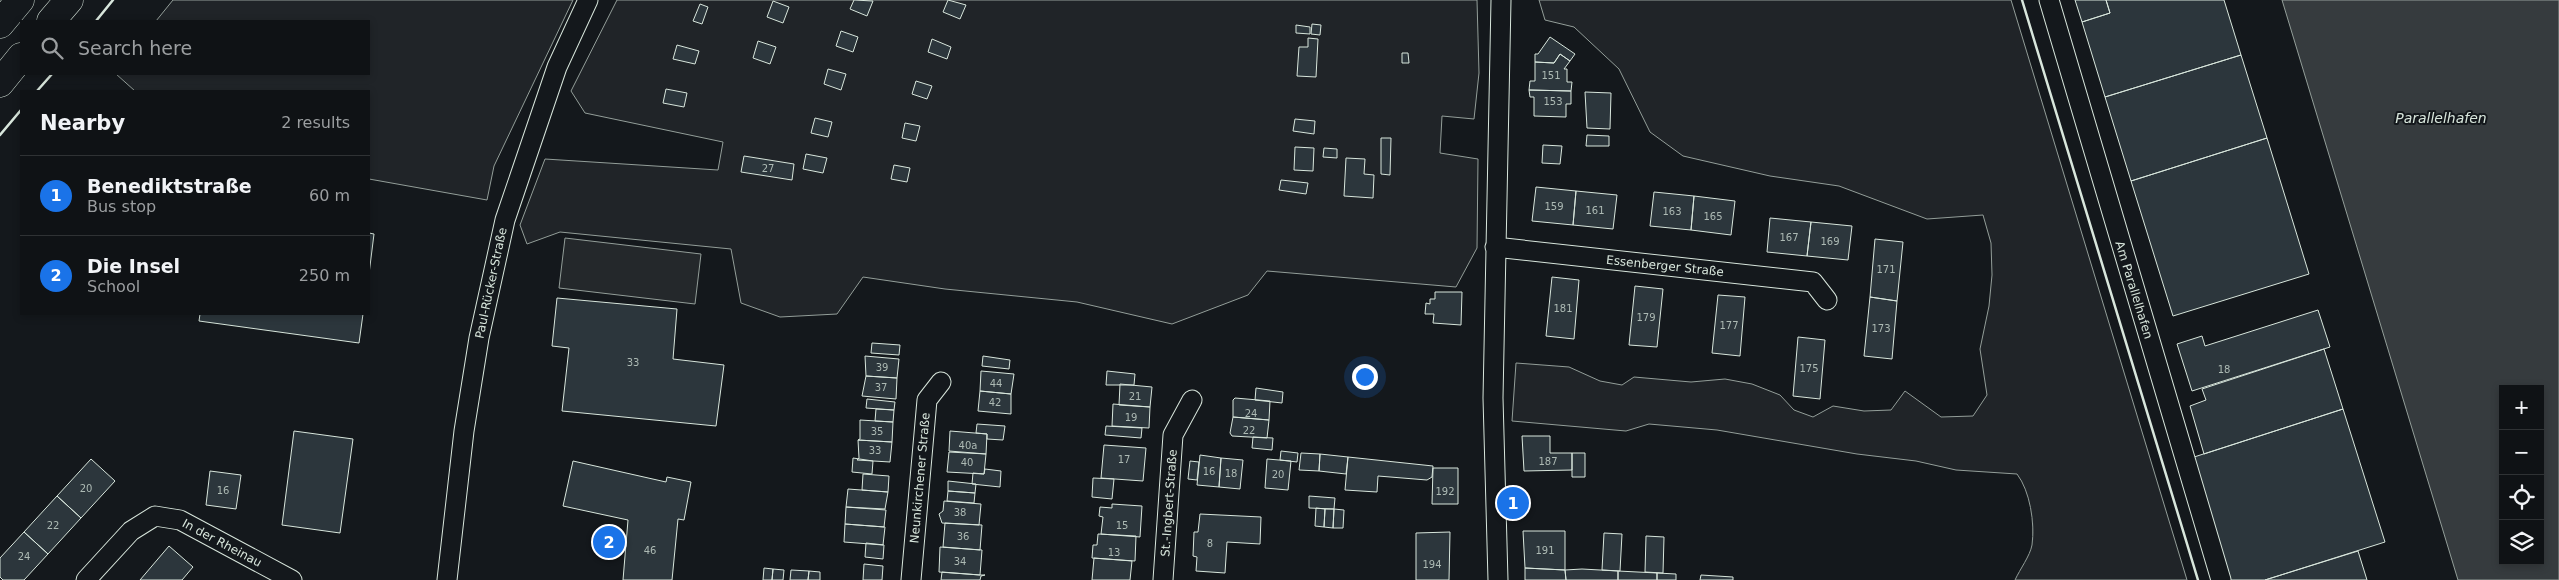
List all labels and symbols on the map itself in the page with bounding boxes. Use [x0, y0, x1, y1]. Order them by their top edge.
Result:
house number: 151 [1541, 70, 1561, 81]
house number: 153 [1543, 96, 1563, 107]
water label: Parallelhafen [2395, 110, 2487, 126]
house number: 27 [762, 163, 774, 174]
house number: 159 [1544, 201, 1564, 212]
house number: 161 [1585, 205, 1605, 216]
house number: 163 [1662, 206, 1682, 217]
house number: 165 [1703, 211, 1723, 222]
street label: Paul-Rücker-Straße [472, 226, 510, 340]
house number: 167 [1779, 232, 1799, 243]
house number: 169 [1820, 236, 1840, 247]
street label: Am Parallelhafen [2112, 239, 2156, 341]
street label: Essenberger Straße [1606, 253, 1724, 279]
house number: 171 [1876, 264, 1896, 275]
house number: 181 [1553, 303, 1573, 314]
house number: 179 [1636, 312, 1656, 323]
house number: 177 [1719, 320, 1739, 331]
house number: 173 [1871, 323, 1891, 334]
house number: 33 [627, 357, 639, 368]
house number: 39 [876, 362, 888, 373]
house number: 175 [1799, 363, 1819, 374]
your location [1352, 364, 1378, 390]
house number: 18 [2218, 364, 2230, 375]
house number: 44 [990, 378, 1002, 389]
house number: 37 [875, 382, 887, 393]
house number: 21 [1129, 391, 1141, 402]
house number: 42 [989, 397, 1001, 408]
house number: 24 [1245, 408, 1257, 419]
street label: Neunkirchener Straße [907, 412, 933, 544]
house number: 19 [1125, 412, 1137, 423]
house number: 22 [1243, 425, 1255, 436]
house number: 35 [871, 426, 883, 437]
house number: 40a [959, 440, 977, 451]
house number: 33 [869, 445, 881, 456]
street label: St.-Ingbert-Straße [1158, 449, 1180, 557]
house number: 17 [1118, 454, 1130, 465]
house number: 187 [1538, 456, 1558, 467]
house number: 40 [961, 457, 973, 468]
house number: 16 [1203, 466, 1215, 477]
house number: 18 [1225, 468, 1237, 479]
house number: 20 [1272, 469, 1284, 480]
house number: 20 [80, 483, 92, 494]
pin: 1 [1497, 484, 1529, 522]
house number: 16 [217, 485, 229, 496]
house number: 192 [1435, 486, 1455, 497]
house number: 38 [954, 507, 966, 518]
street label: In der Rheinau [180, 516, 264, 570]
house number: 22 [47, 520, 59, 531]
house number: 15 [1116, 520, 1128, 531]
pin: 2 [593, 523, 625, 561]
house number: 36 [957, 531, 969, 542]
house number: 8 [1207, 538, 1213, 549]
house number: 46 [644, 545, 656, 556]
house number: 191 [1535, 545, 1555, 556]
house number: 13 [1108, 547, 1120, 558]
house number: 24 [18, 551, 30, 562]
house number: 34 [954, 556, 966, 567]
house number: 194 [1422, 559, 1442, 570]

